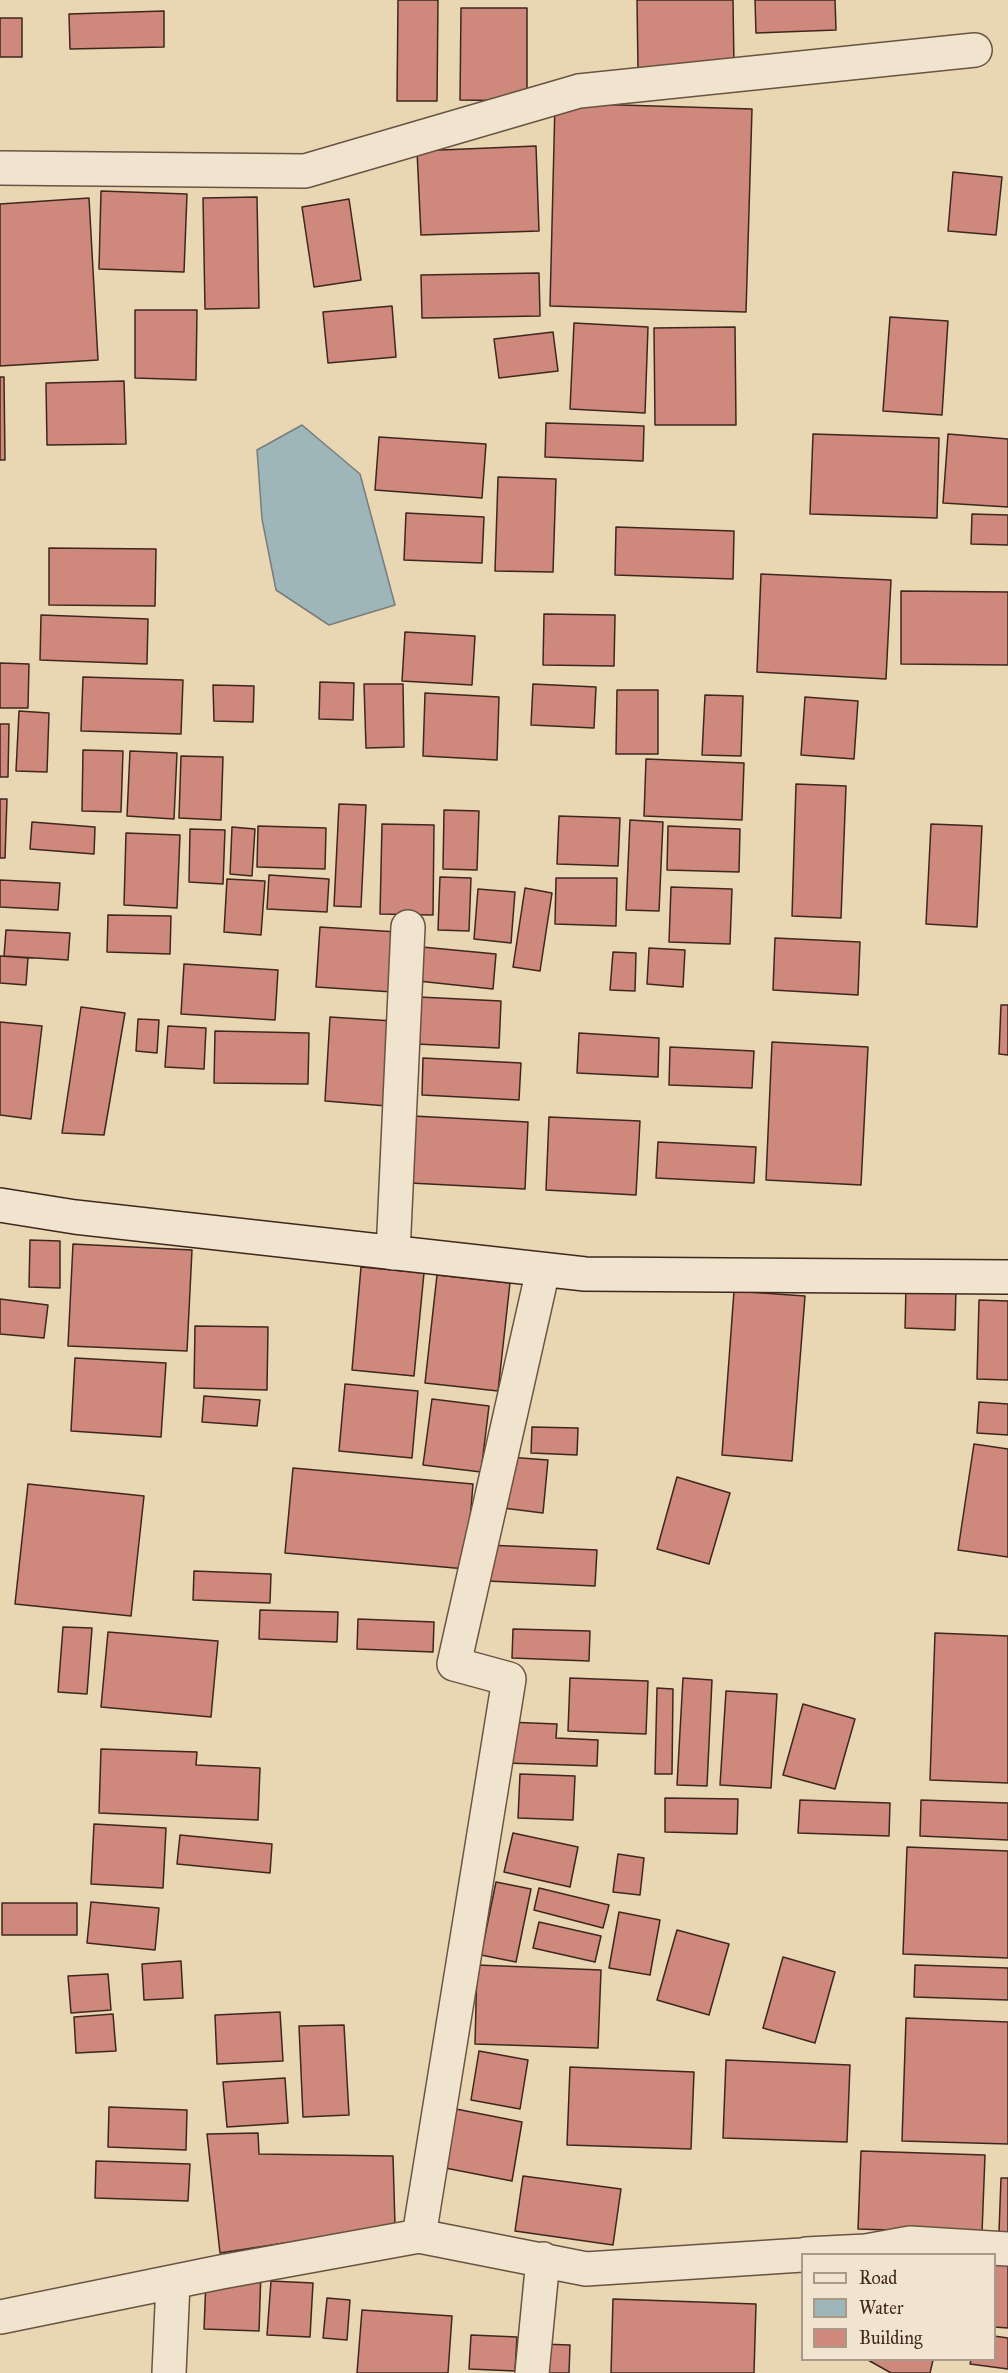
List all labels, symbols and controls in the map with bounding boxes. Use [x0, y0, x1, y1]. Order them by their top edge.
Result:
legend [801, 2253, 996, 2361]
text: Road [859, 2267, 897, 2289]
text: Water [859, 2297, 903, 2319]
text: Building [859, 2327, 922, 2349]

